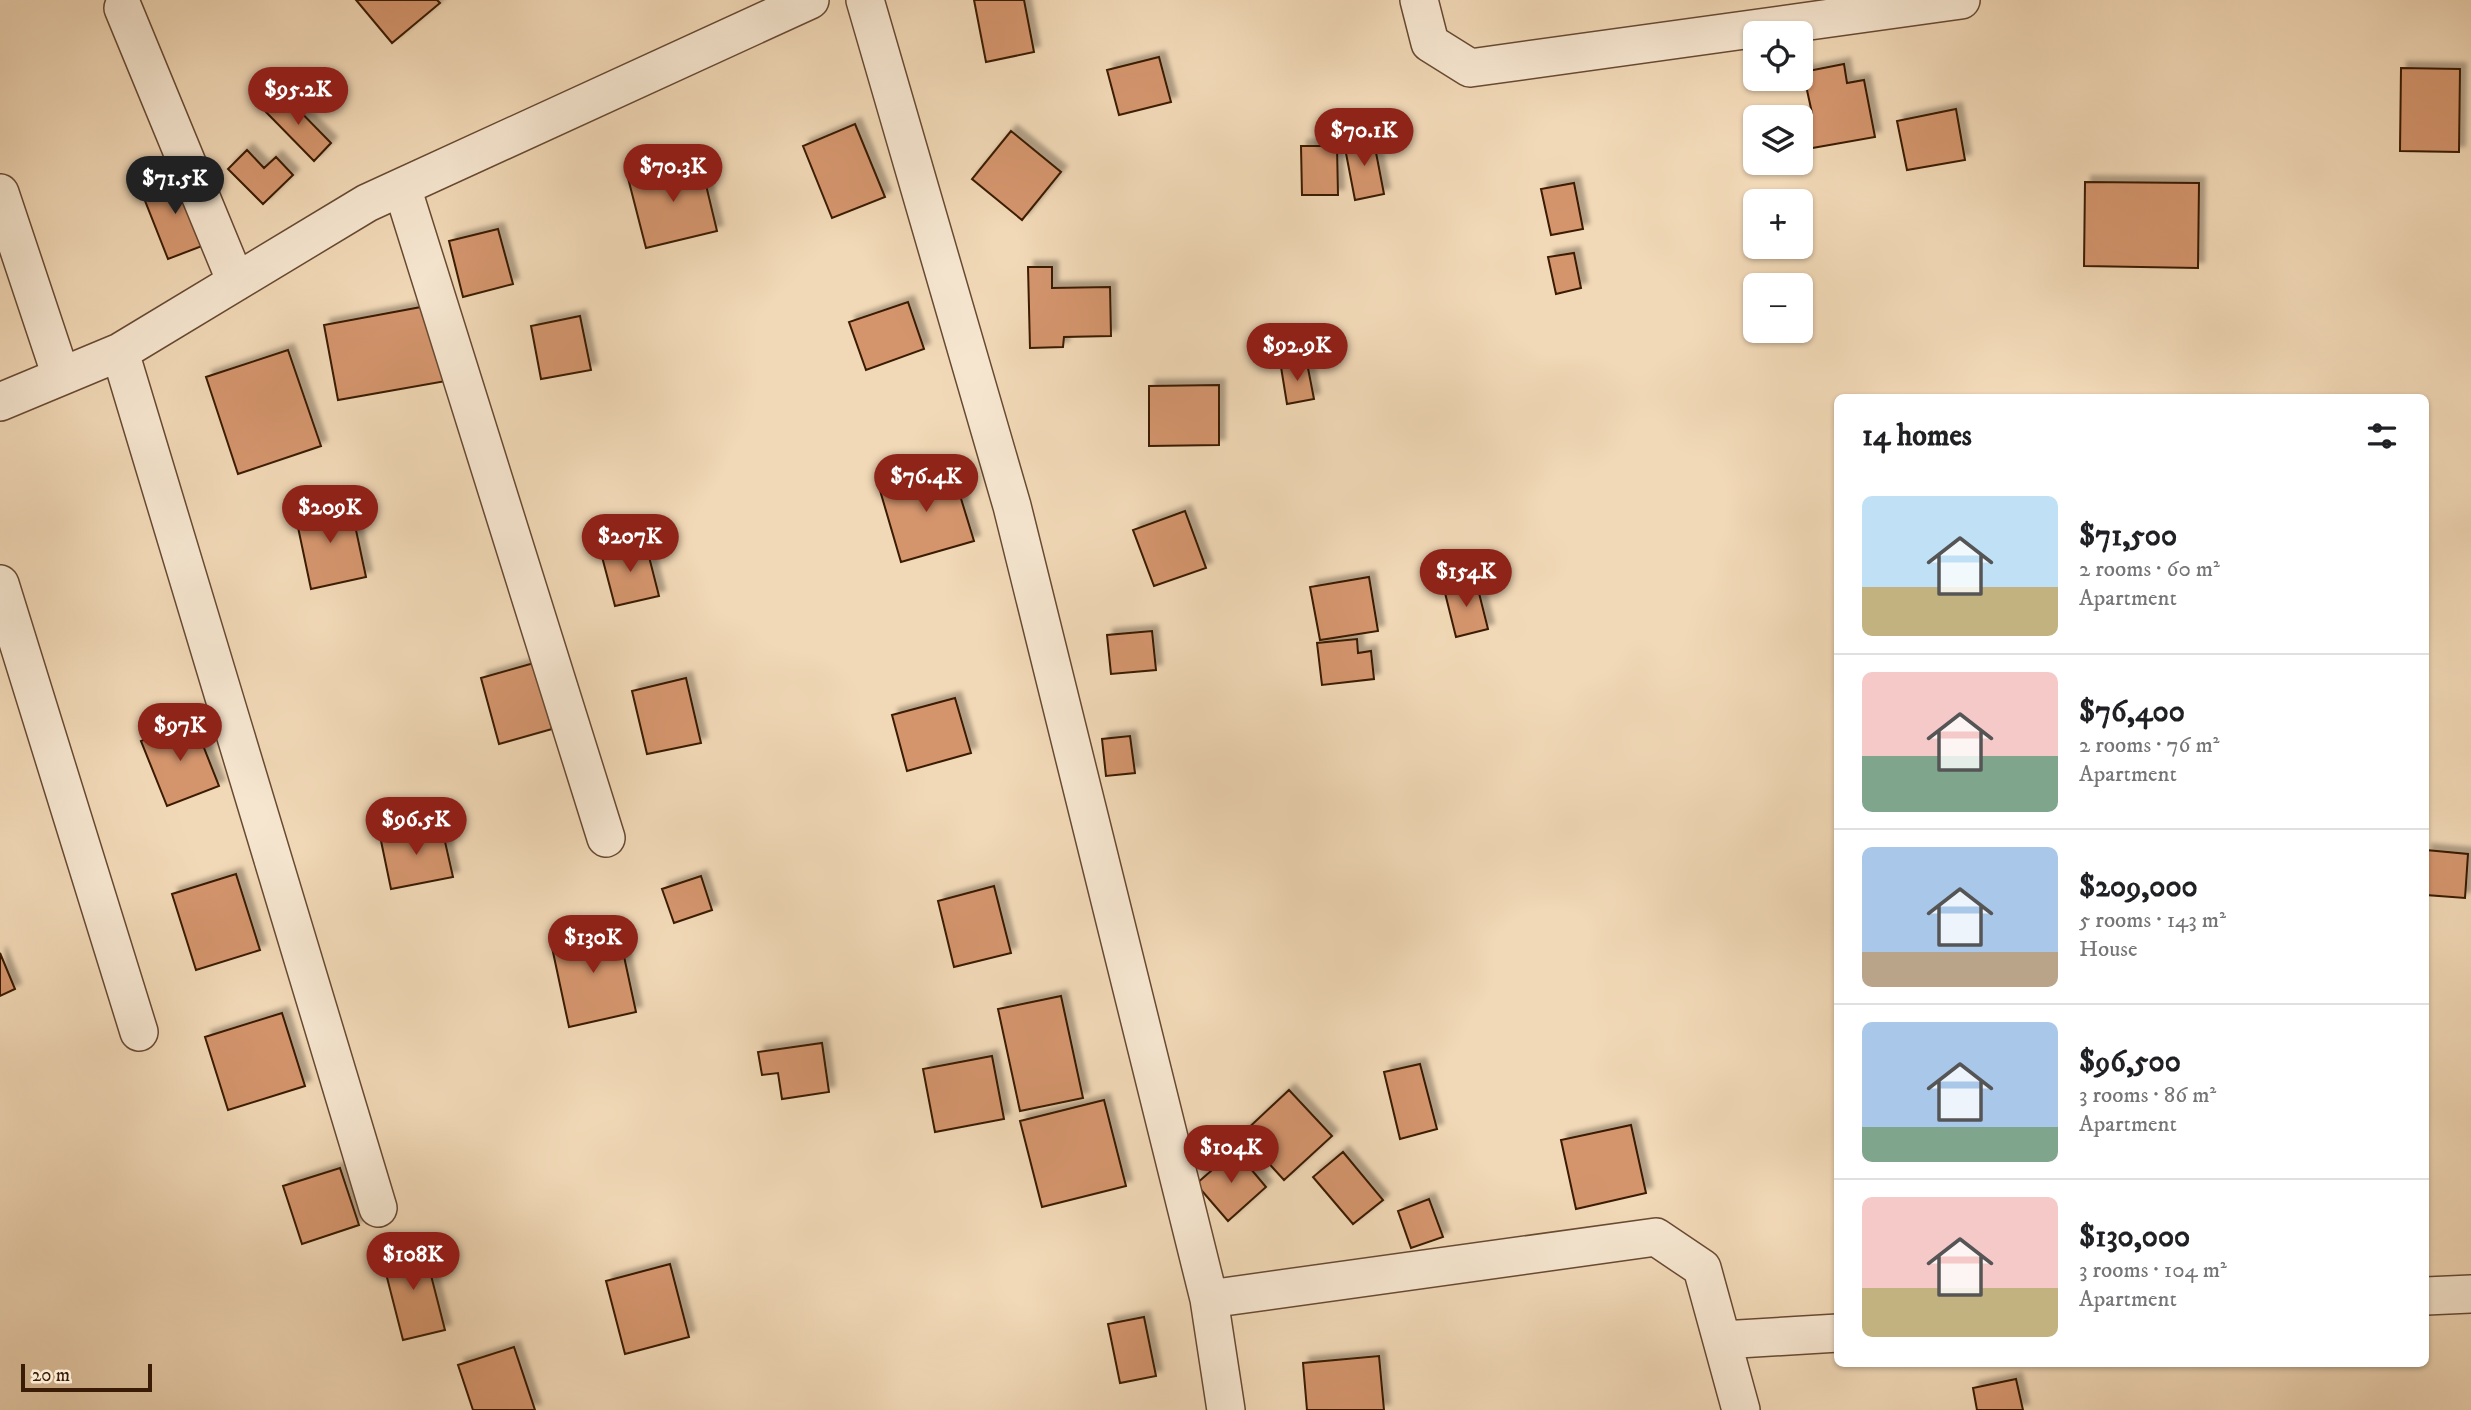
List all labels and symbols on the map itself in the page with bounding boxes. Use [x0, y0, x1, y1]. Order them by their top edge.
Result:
pin: $95.2K [241, 68, 355, 127]
pin: $70.1K [1307, 108, 1421, 168]
pin: $70.3K [616, 144, 730, 204]
pin: $71.5K [118, 156, 232, 216]
pin: $92.9K [1240, 324, 1354, 383]
pin: $76.4K [869, 454, 983, 514]
pin: $209K [281, 486, 379, 545]
pin: $207K [581, 514, 679, 574]
pin: $154K [1417, 550, 1515, 609]
pin: $97K [139, 704, 221, 763]
pin: $96.5K [359, 798, 473, 857]
pin: $130K [544, 916, 642, 975]
pin: $104K [1182, 1126, 1280, 1185]
pin: $108K [364, 1232, 462, 1292]
scale bar [21, 1361, 152, 1393]

